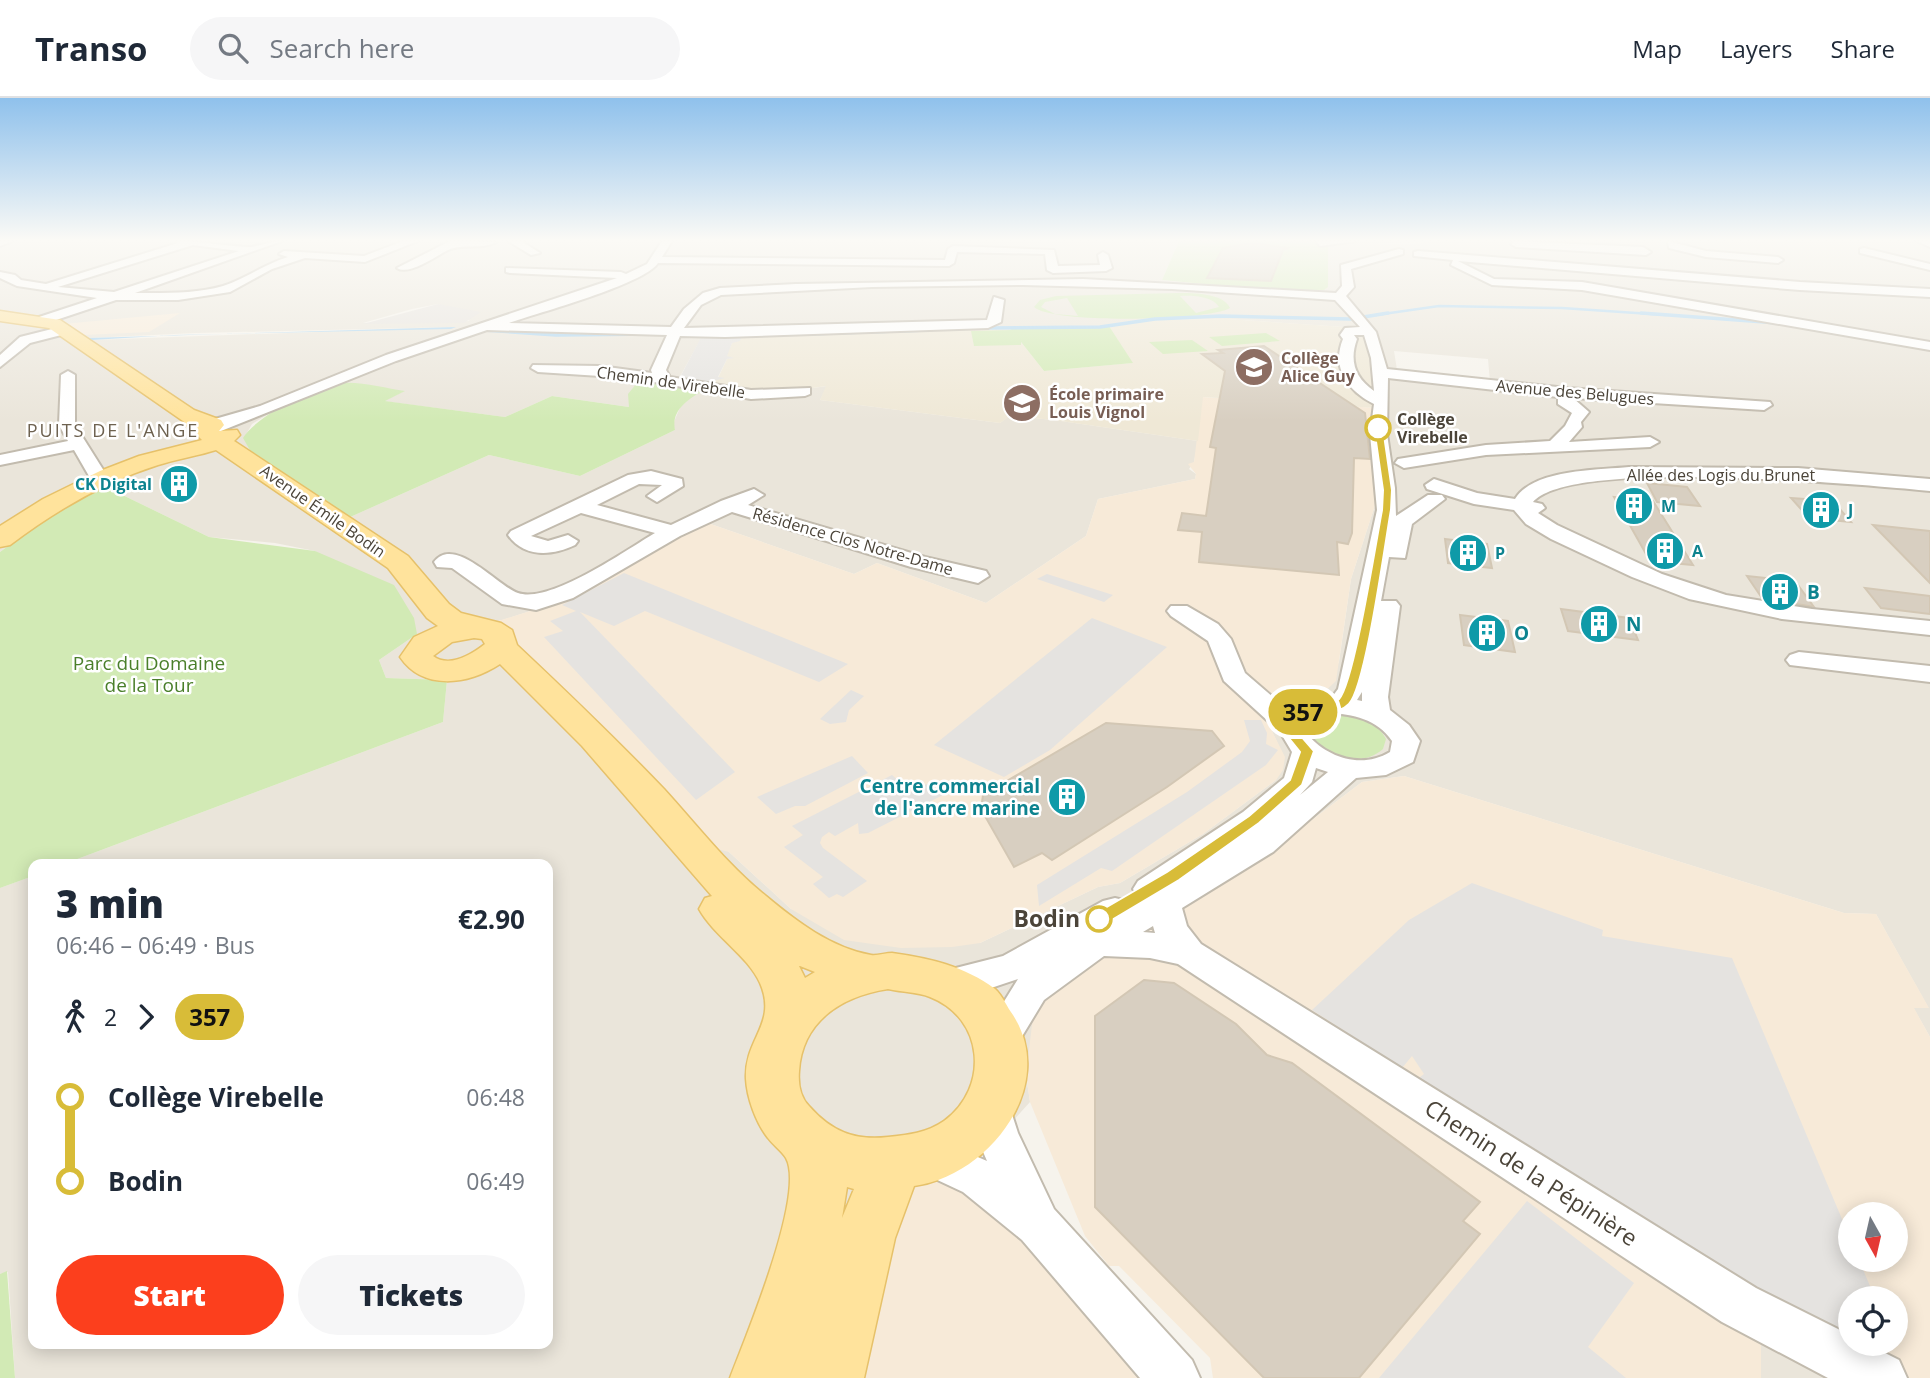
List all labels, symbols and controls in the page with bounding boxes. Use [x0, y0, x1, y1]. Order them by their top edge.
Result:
search box [190, 17, 680, 80]
text: Transo [35, 26, 148, 71]
icon: search [214, 29, 252, 67]
text: Search here [270, 30, 414, 66]
text: Map [1632, 32, 1682, 65]
text: Layers [1720, 32, 1793, 65]
text: Share [1831, 32, 1895, 65]
school or university icon: Collège Alice Guy [1233, 346, 1275, 388]
place label: Collège Alice Guy [1281, 347, 1356, 387]
street label: Chemin de Virebelle [595, 361, 747, 403]
street label: Avenue des Belugues [1495, 374, 1655, 410]
school or university icon: École primaire Louis Vignol [1001, 382, 1043, 424]
place label: École primaire Louis Vignol [1049, 383, 1164, 423]
place label: Collège Virebelle [1397, 408, 1468, 448]
marker: Collège Virebelle [1365, 415, 1391, 441]
district label: PUITS DE L'ANGE [27, 418, 199, 442]
street label: Avenue Émile Bodin [256, 459, 390, 563]
building icon: CK Digital [158, 463, 200, 505]
street label: Allée des Logis du Brunet [1627, 464, 1815, 486]
place label: CK Digital [75, 473, 152, 495]
building icon: M [1613, 485, 1655, 527]
building icon: J [1800, 489, 1842, 531]
place label: M [1661, 495, 1676, 517]
place label: J [1846, 499, 1853, 521]
street label: Résidence Clos Notre-Dame [750, 502, 956, 580]
building icon: A [1644, 530, 1686, 572]
building icon: P [1447, 532, 1489, 574]
place label: A [1692, 540, 1704, 562]
place label: P [1495, 542, 1505, 564]
building icon: B [1759, 571, 1801, 613]
place label: B [1807, 579, 1820, 605]
building icon: N [1578, 603, 1620, 645]
place label: N [1626, 611, 1641, 637]
building icon: O [1466, 612, 1508, 654]
place label: O [1514, 620, 1529, 646]
park label: Parc du Domaine de la Tour [73, 650, 225, 698]
line badge: 357 [1263, 689, 1343, 735]
text: 357 [1282, 695, 1324, 728]
place label: Centre commercial de l'ancre marine [860, 773, 1040, 821]
building icon: Centre commercial de l'ancre marine [1046, 776, 1088, 818]
text: 3 min [56, 877, 164, 929]
text: €2.90 [458, 901, 525, 937]
place label: Bodin [1014, 902, 1080, 934]
marker: Bodin [1086, 906, 1112, 932]
text: 06:46 – 06:49 · Bus [56, 929, 255, 961]
icon: walk [56, 998, 94, 1036]
icon: forward [127, 998, 165, 1036]
text: 357 [189, 1000, 230, 1033]
text: 2 [104, 1001, 117, 1033]
text: Collège Virebelle [108, 1079, 324, 1115]
text: 06:48 [466, 1081, 525, 1113]
street label: Chemin de la Pépinière [1419, 1091, 1644, 1253]
text: Bodin [108, 1163, 183, 1199]
text: 06:49 [466, 1165, 525, 1197]
north arrow [1838, 1202, 1908, 1272]
map controls [1838, 1202, 1908, 1356]
button: Start [56, 1255, 284, 1335]
button: Tickets [298, 1255, 525, 1335]
button: locate [1838, 1286, 1908, 1356]

